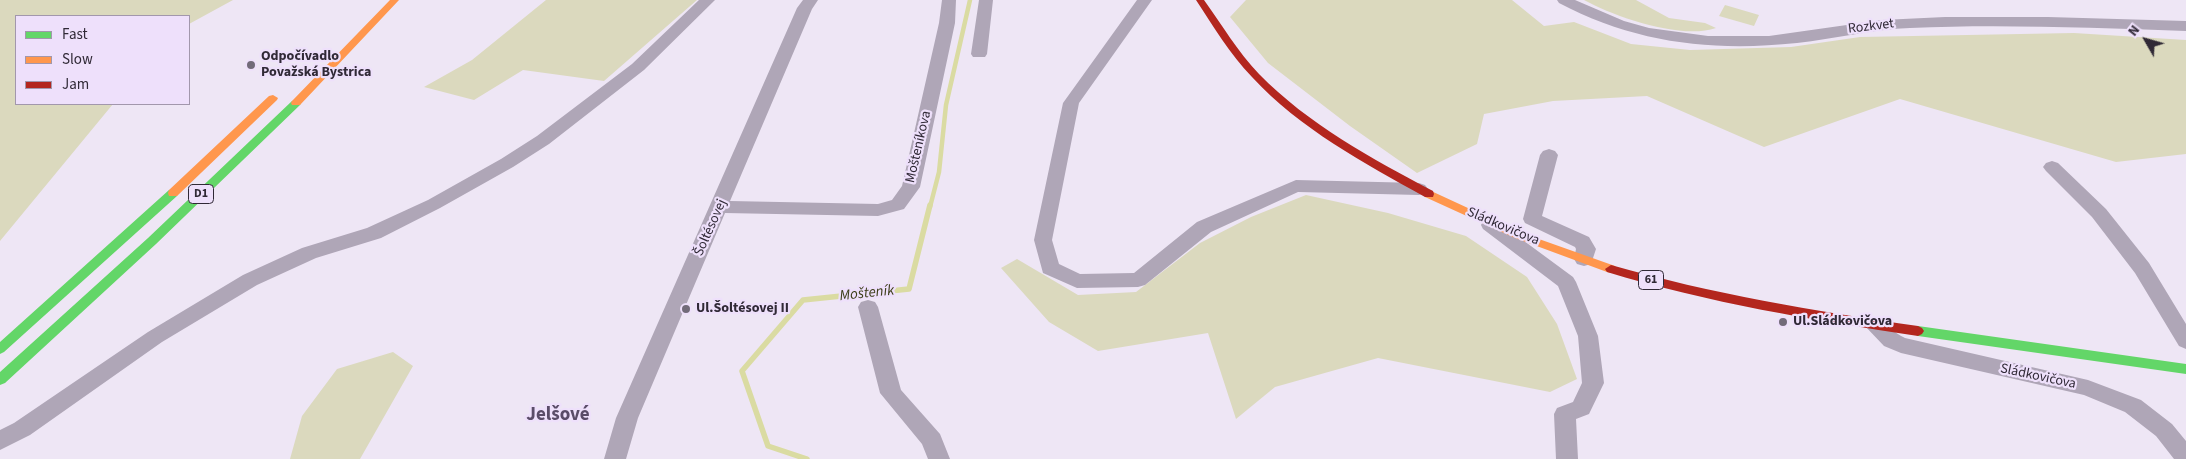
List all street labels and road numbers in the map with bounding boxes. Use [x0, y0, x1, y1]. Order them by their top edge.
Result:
street label: Rozkvet [1847, 16, 1895, 38]
street label: Mošteníkova [903, 109, 935, 185]
road number: D1 [188, 184, 214, 203]
street label: Šoltésovej [691, 197, 731, 259]
street label: Sládkovičova [1464, 204, 1542, 250]
road number: 61 [1638, 270, 1664, 290]
street label: Sládkovičova [1999, 361, 2077, 393]

